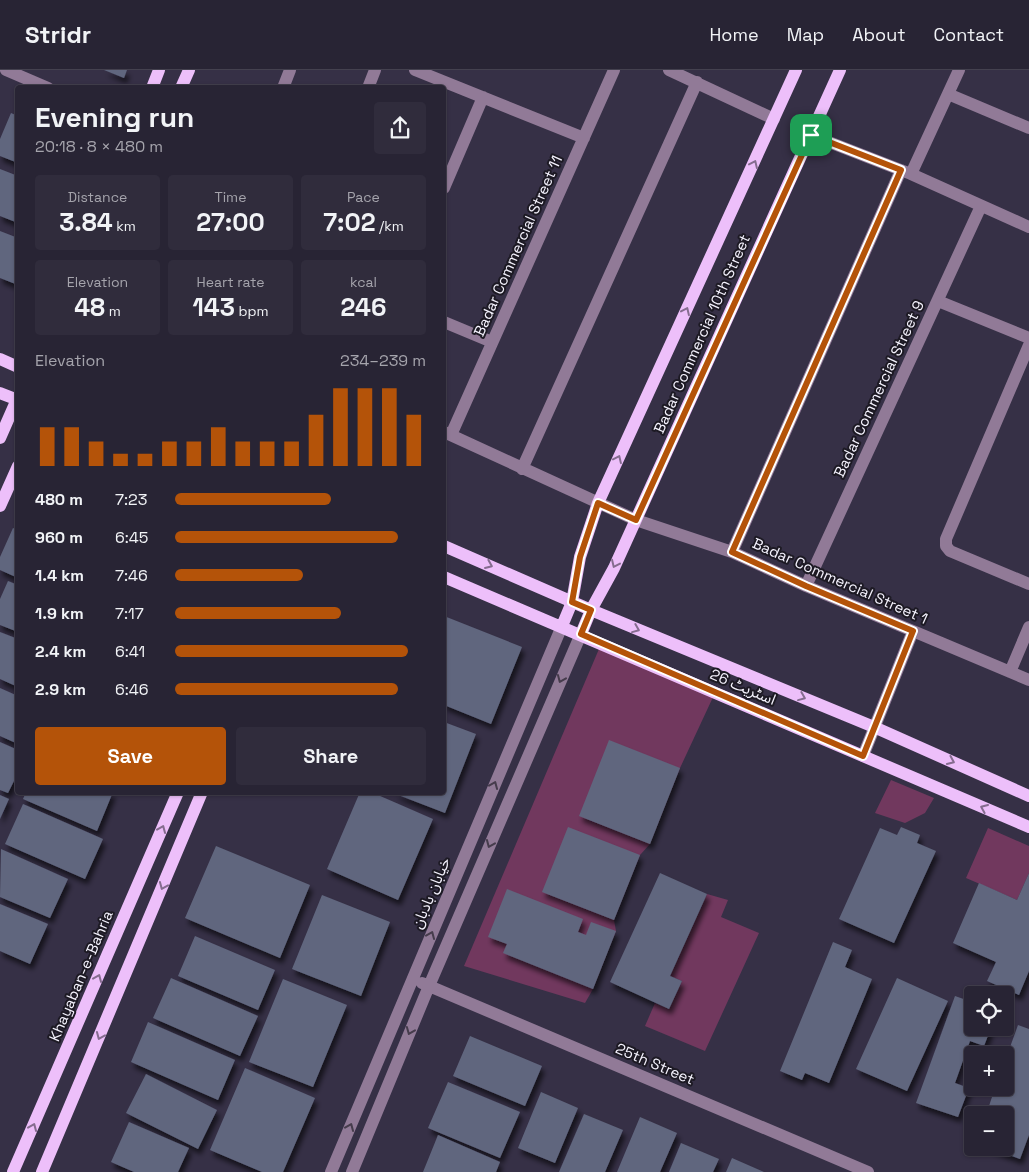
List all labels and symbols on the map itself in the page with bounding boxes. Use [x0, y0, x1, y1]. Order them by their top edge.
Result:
pin [790, 114, 832, 156]
street label: Badar Commercial Street 11 [469, 152, 566, 339]
one-way arrow [748, 160, 758, 169]
street label: Badar Commercial 10th Street [649, 231, 754, 436]
street label: Badar Commercial Street 9 [829, 297, 928, 480]
one-way arrow [680, 307, 691, 316]
one-way arrow [612, 455, 623, 464]
street label: Badar Commercial Street 1 [750, 533, 931, 628]
one-way arrow [484, 559, 492, 569]
one-way arrow [611, 559, 622, 568]
one-way arrow [631, 622, 640, 633]
street label: اسٹریٹ 26 [708, 664, 779, 709]
one-way arrow [557, 674, 568, 683]
one-way arrow [797, 691, 806, 702]
one-way arrow [946, 755, 955, 766]
one-way arrow [488, 781, 499, 790]
one-way arrow [980, 804, 989, 815]
one-way arrow [156, 825, 167, 834]
one-way arrow [486, 839, 497, 848]
street label: خیابان بادبان [407, 854, 454, 931]
one-way arrow [158, 881, 169, 890]
street label: Khayaban-e-Bahria [44, 907, 117, 1044]
one-way arrow [424, 931, 435, 940]
one-way arrow [91, 974, 102, 983]
one-way arrow [406, 1026, 417, 1035]
one-way arrow [95, 1031, 105, 1039]
street label: 25th Street [613, 1038, 698, 1089]
one-way arrow [26, 1123, 37, 1132]
one-way arrow [343, 1123, 354, 1132]

